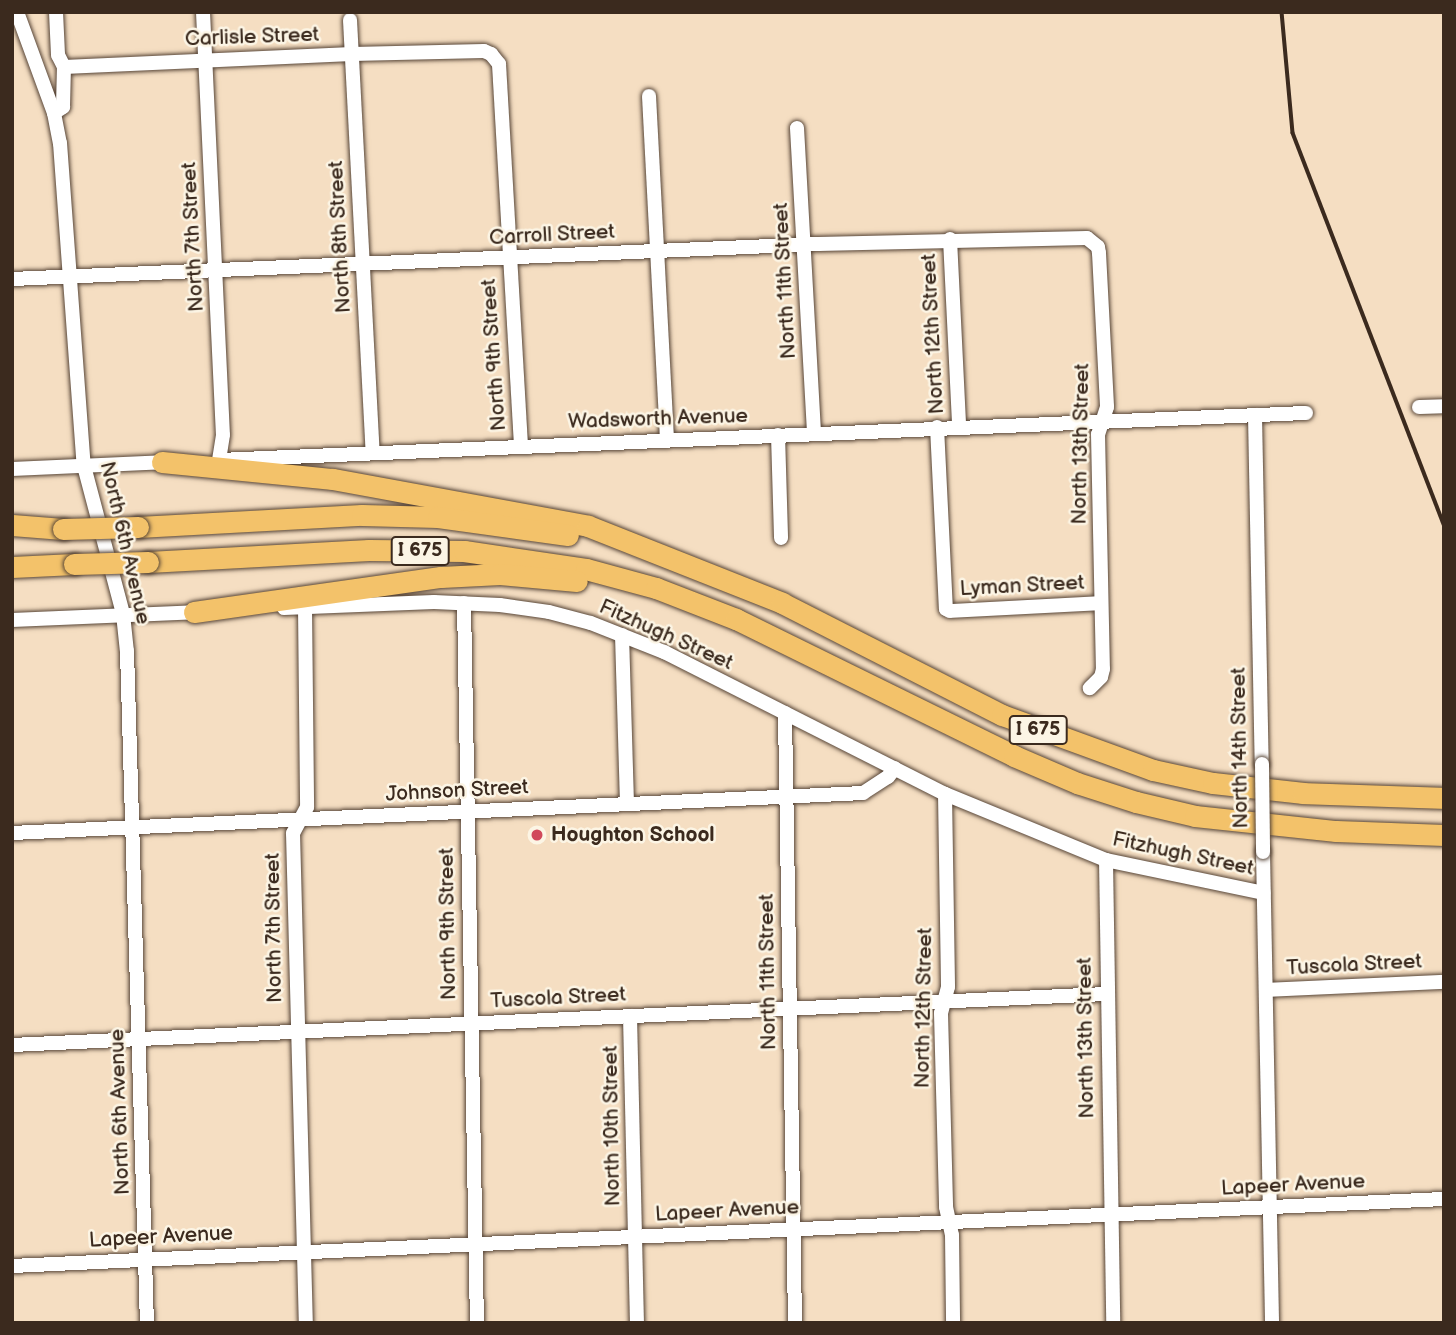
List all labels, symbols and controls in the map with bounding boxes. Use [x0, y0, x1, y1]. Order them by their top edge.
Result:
street label: Carlisle Street [184, 22, 320, 52]
street label: North 8th Street [323, 160, 357, 314]
street label: North 7th Street [176, 161, 210, 313]
street label: North 11th Street [768, 202, 802, 360]
street label: Carroll Street [488, 219, 616, 251]
street label: North 12th Street [916, 253, 950, 415]
street label: North 9th Street [476, 278, 512, 432]
street label: North 13th Street [1067, 363, 1095, 525]
street label: Wadsworth Avenue [568, 403, 748, 435]
street label: North 6th Avenue [94, 459, 156, 627]
road number: I 675 [390, 536, 450, 566]
street label: Lyman Street [959, 570, 1085, 602]
street label: Fitzhugh Street [595, 594, 737, 676]
street label: North 14th Street [1226, 667, 1254, 829]
road number: I 675 [1008, 715, 1068, 746]
street label: Johnson Street [385, 775, 529, 807]
place label: Houghton School [551, 822, 715, 848]
marker: Houghton School [529, 827, 545, 843]
street label: Fitzhugh Street [1110, 827, 1256, 881]
street label: North 9th Street [434, 847, 462, 1001]
street label: North 7th Street [260, 852, 288, 1004]
street label: North 11th Street [754, 893, 782, 1051]
street label: North 12th Street [910, 927, 938, 1089]
street label: Tuscola Street [1285, 949, 1423, 981]
street label: North 13th Street [1072, 957, 1100, 1119]
street label: Tuscola Street [489, 982, 627, 1014]
street label: North 6th Avenue [105, 1028, 135, 1196]
street label: North 10th Street [598, 1045, 626, 1207]
street label: Lapeer Avenue [1220, 1169, 1366, 1201]
street label: Lapeer Avenue [654, 1195, 800, 1227]
street label: Lapeer Avenue [88, 1221, 234, 1253]

